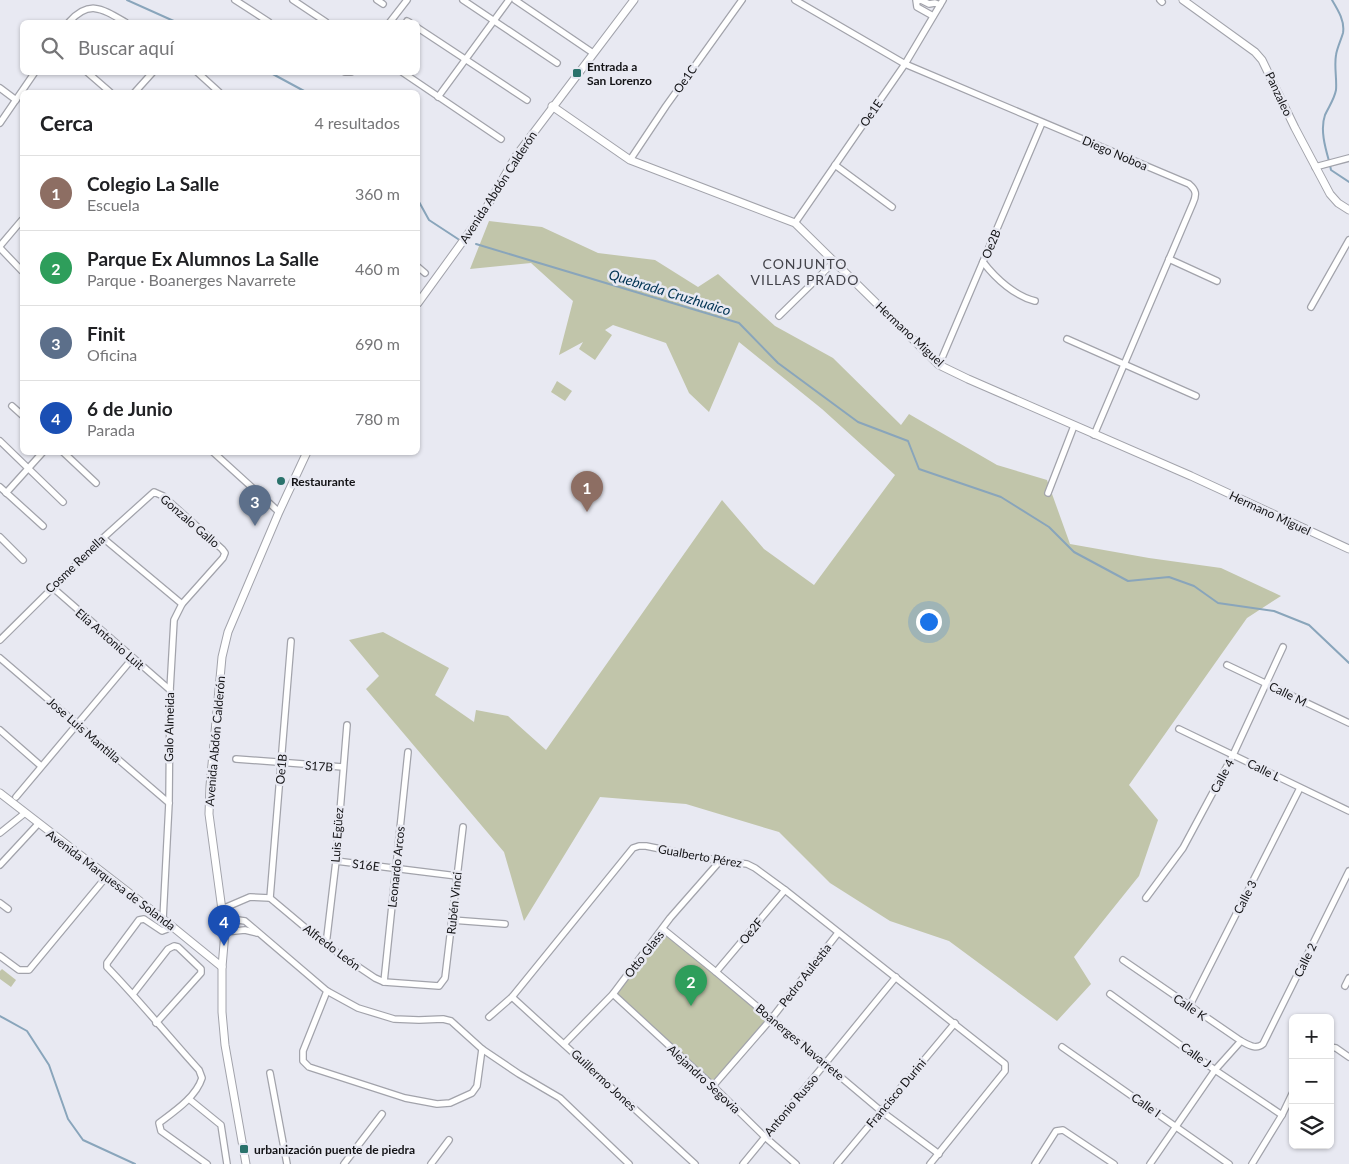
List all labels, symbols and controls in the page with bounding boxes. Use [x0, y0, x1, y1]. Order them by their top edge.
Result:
search box [20, 20, 420, 75]
icon: search [38, 34, 66, 62]
text: Buscar aquí [78, 36, 174, 59]
place label: Entrada a San Lorenzo [587, 59, 652, 88]
street label: Oe1C [670, 62, 700, 96]
marker: Entrada a San Lorenzo [571, 67, 583, 79]
street label: Panzaleo [1262, 70, 1296, 119]
street label: Oe1E [856, 96, 886, 129]
text: Cerca [40, 110, 93, 135]
text: 4 resultados [314, 113, 400, 132]
street label: Avenida Abdón Calderón [456, 128, 540, 246]
street label: Diego Noboa [1080, 133, 1150, 173]
text: Colegio La Salle [87, 172, 219, 195]
text: 1 [51, 184, 61, 203]
text: 360 m [355, 184, 400, 203]
text: Escuela [87, 195, 140, 214]
street label: Oe2B [978, 227, 1004, 261]
text: Parque Ex Alumnos La Salle [87, 247, 319, 270]
district label: CONJUNTO VILLAS PRADO [751, 255, 859, 288]
text: 2 [51, 259, 61, 278]
text: 460 m [355, 259, 400, 278]
water label: Quebrada Cruzhuaico [607, 265, 733, 319]
text: Parque · Boanerges Navarrete [87, 270, 296, 289]
street label: Hermano Miguel [873, 298, 947, 370]
text: Finit [87, 322, 125, 345]
text: 3 [51, 334, 61, 353]
text: 690 m [355, 334, 400, 353]
text: Oficina [87, 345, 137, 364]
text: 6 de Junio [87, 397, 173, 420]
text: 4 [51, 409, 61, 428]
text: 780 m [355, 409, 400, 428]
text: Parada [87, 420, 135, 439]
pin: 1 [571, 471, 603, 512]
place label: Restaurante [291, 474, 356, 489]
marker: Restaurante [275, 475, 287, 487]
pin: 3 [239, 485, 271, 526]
street label: Hermano Miguel [1227, 488, 1313, 538]
street label: Gonzalo Gallo [157, 491, 223, 551]
street label: Cosme Renella [42, 532, 108, 596]
street label: Elia Antonio Luit [73, 605, 148, 673]
your location [916, 609, 942, 635]
street label: Avenida Abdón Calderón [202, 675, 228, 807]
street label: Calle M [1267, 678, 1309, 710]
street label: Galo Almeida [161, 692, 177, 762]
street label: Jose Luis Mantilla [44, 694, 124, 766]
street label: Oe1B [272, 753, 290, 785]
street label: Calle L [1245, 756, 1283, 784]
street label: Calle 4 [1207, 757, 1237, 795]
street label: S17B [304, 758, 334, 774]
street label: Luis Egüez [328, 806, 346, 863]
street label: Avenida Marquesa de Solanda [43, 826, 179, 934]
street label: Leonardo Arcos [384, 826, 408, 908]
street label: Gualberto Pérez [657, 841, 744, 871]
street label: S16E [352, 856, 381, 874]
street label: Rubén Vinci [443, 871, 465, 935]
street label: Calle 3 [1230, 878, 1260, 916]
pin: 4 [208, 905, 240, 946]
street label: Oe2F [736, 915, 766, 947]
street label: Alfredo León [300, 921, 364, 973]
street label: Otto Glass [621, 928, 667, 980]
street label: Pedro Aulestia [776, 940, 834, 1010]
street label: Calle 2 [1290, 940, 1320, 979]
pin: 2 [675, 965, 707, 1006]
street label: Calle K [1170, 990, 1210, 1024]
street label: Boanerges Navarrete [753, 1001, 847, 1083]
map controls [1289, 1014, 1334, 1149]
button: + [1289, 1014, 1334, 1059]
street label: Calle J [1178, 1039, 1214, 1071]
street label: Alejandro Segovia [664, 1041, 744, 1117]
street label: Guillermo Jones [568, 1046, 640, 1114]
street label: Francisco Durini [863, 1056, 929, 1130]
button: − [1289, 1059, 1334, 1104]
street label: Antonio Russo [761, 1071, 821, 1139]
street label: Calle I [1128, 1090, 1164, 1120]
button: layers [1289, 1104, 1334, 1149]
place label: urbanización puente de piedra [254, 1142, 415, 1157]
marker: urbanización puente de piedra [238, 1143, 250, 1155]

